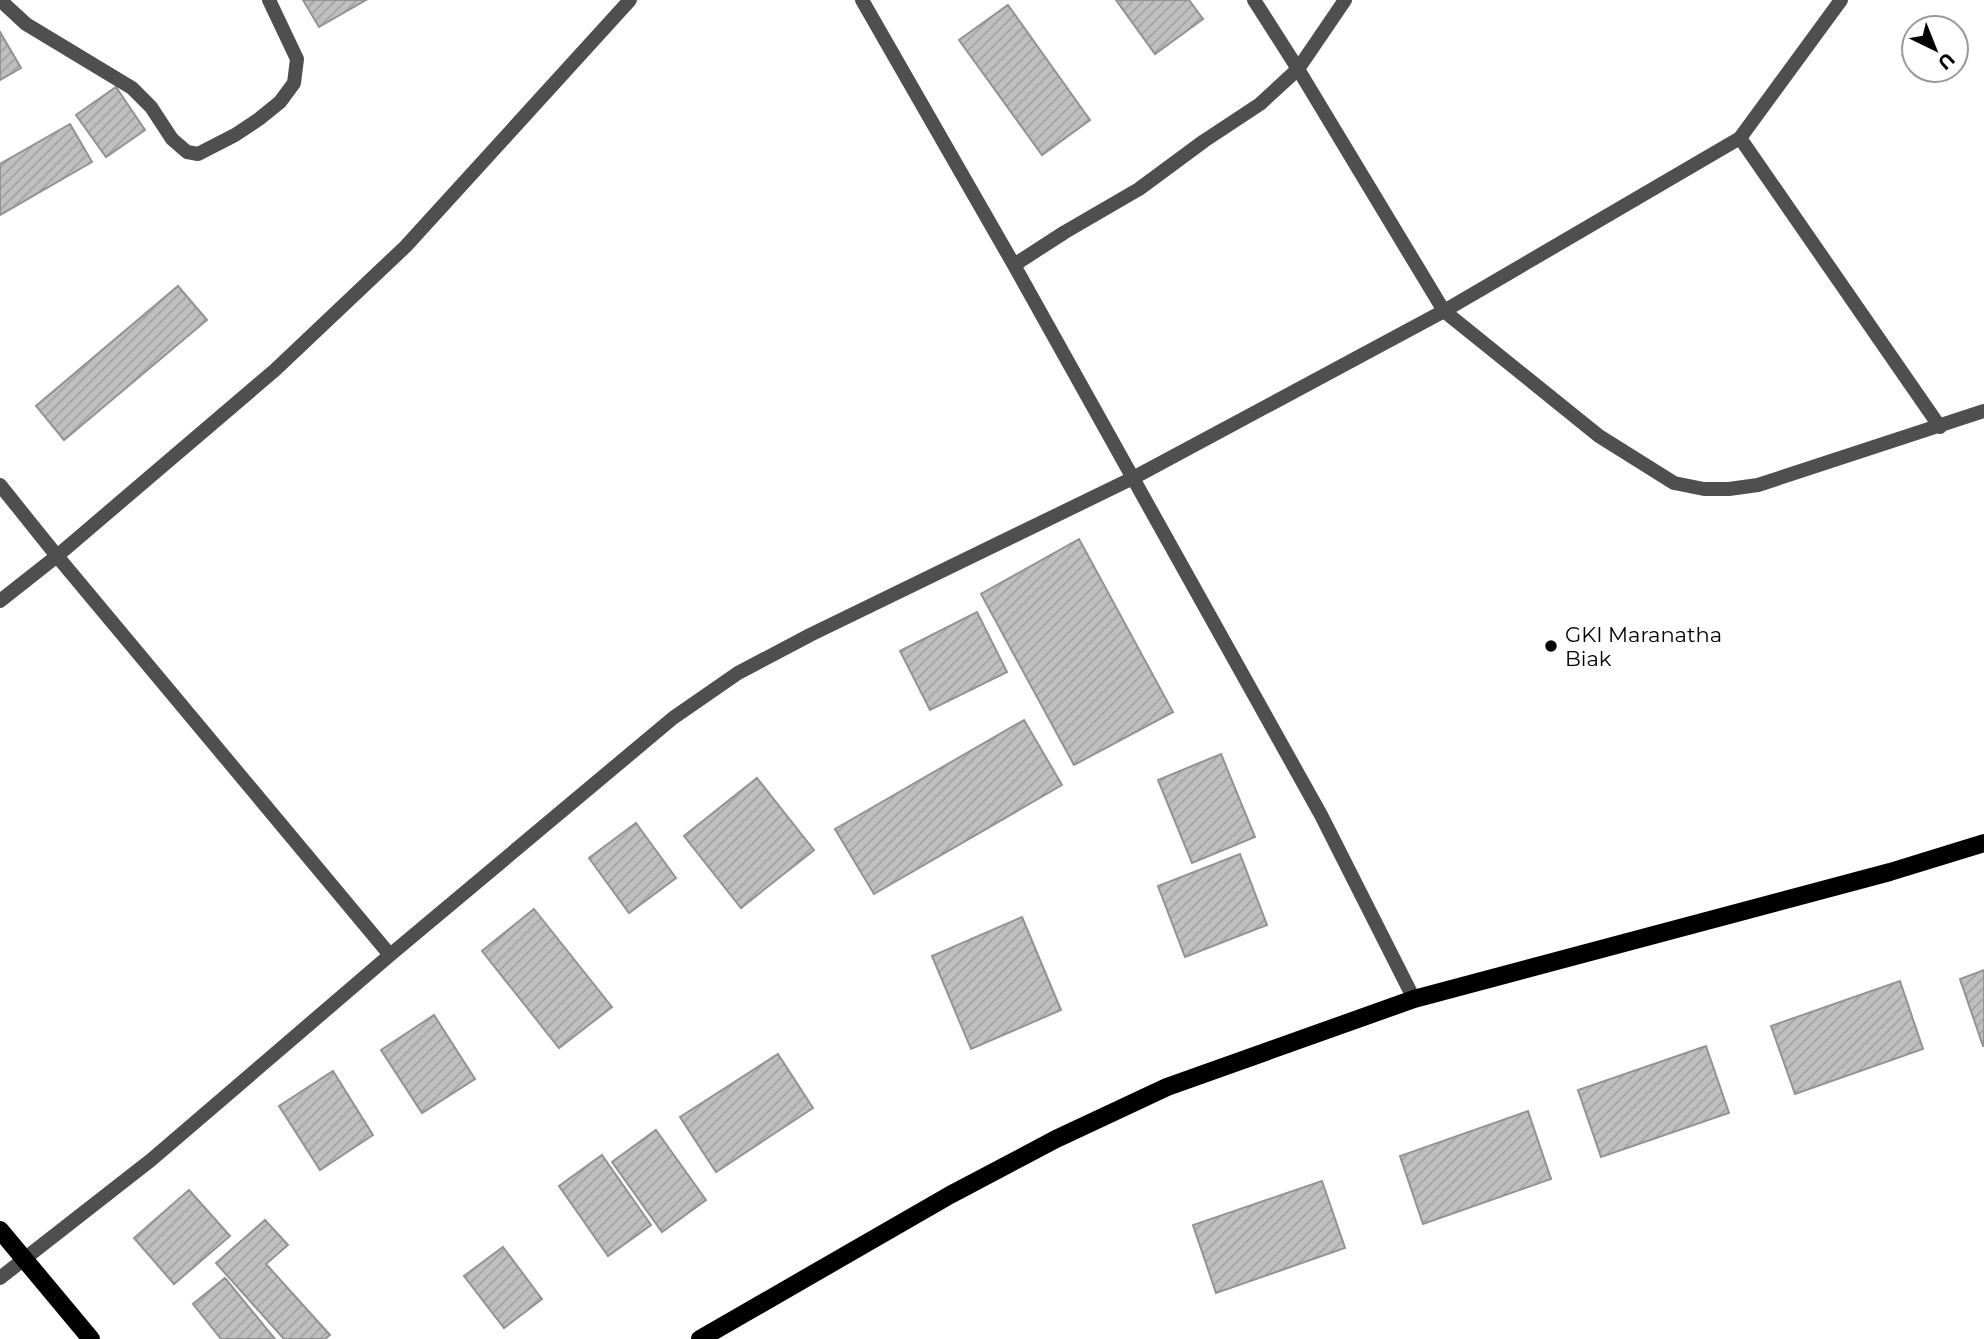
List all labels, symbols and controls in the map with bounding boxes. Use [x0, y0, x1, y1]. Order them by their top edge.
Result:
north arrow [1900, 14, 1970, 84]
text: U [1933, 48, 1960, 75]
place label: GKI Maranatha Biak [1565, 622, 1722, 671]
marker: GKI Maranatha Biak [1543, 638, 1559, 654]

